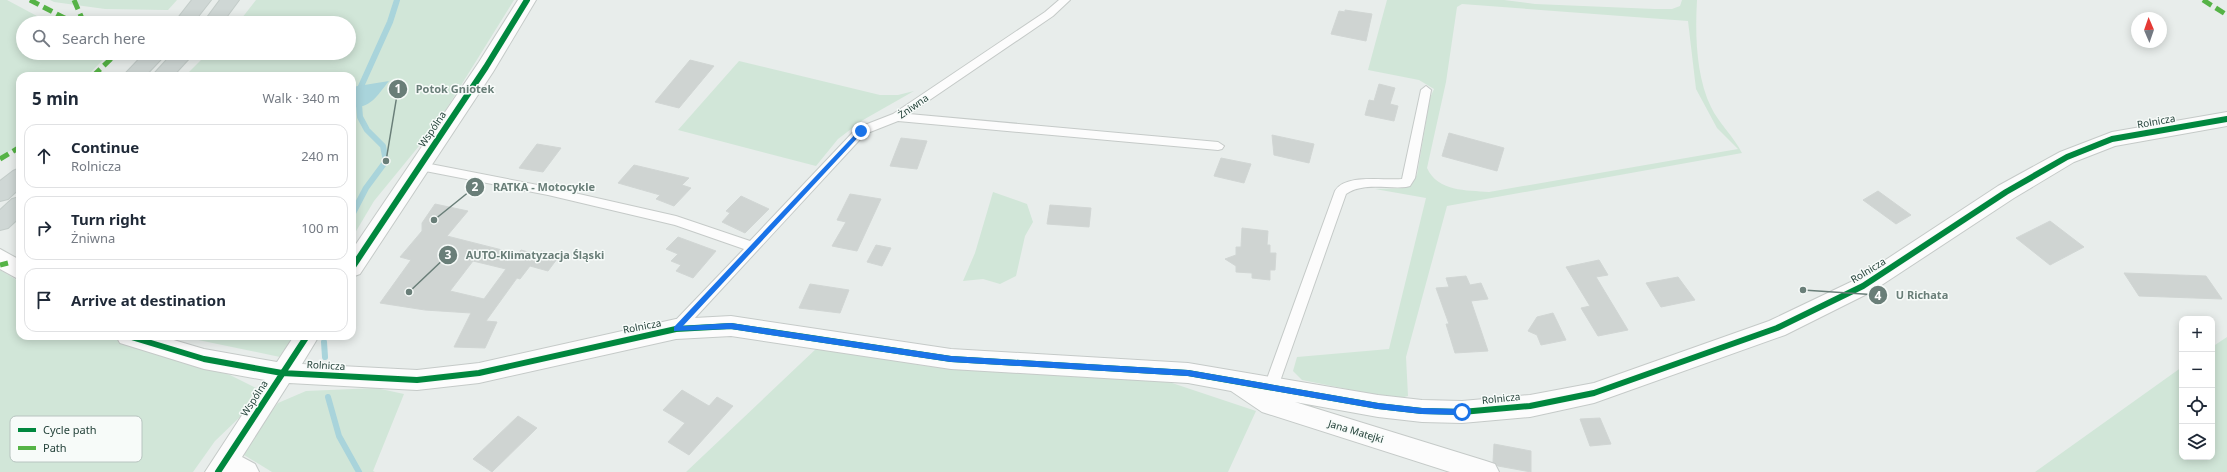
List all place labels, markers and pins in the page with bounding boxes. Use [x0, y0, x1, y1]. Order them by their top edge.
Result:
callout: Potok Gniotek [388, 77, 502, 100]
callout: RATKA - Motocykle [465, 176, 603, 199]
callout: AUTO-Klimatyzacja Śląski [438, 244, 612, 267]
callout: U Richata [1868, 284, 1956, 307]

